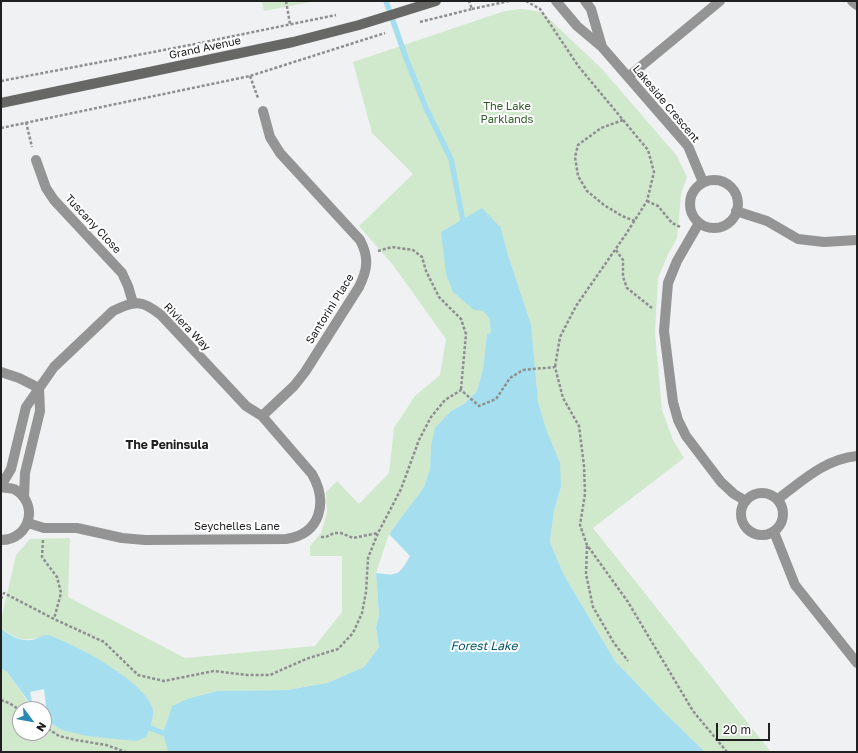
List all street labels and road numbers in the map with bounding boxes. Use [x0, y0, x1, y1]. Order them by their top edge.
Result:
street label: Grand Avenue [168, 34, 242, 62]
street label: Lakeside Crescent [630, 63, 702, 145]
street label: Tuscany Close [62, 192, 124, 256]
street label: Santorini Place [303, 272, 357, 346]
street label: Riviera Way [161, 300, 213, 354]
street label: Seychelles Lane [194, 520, 280, 534]

